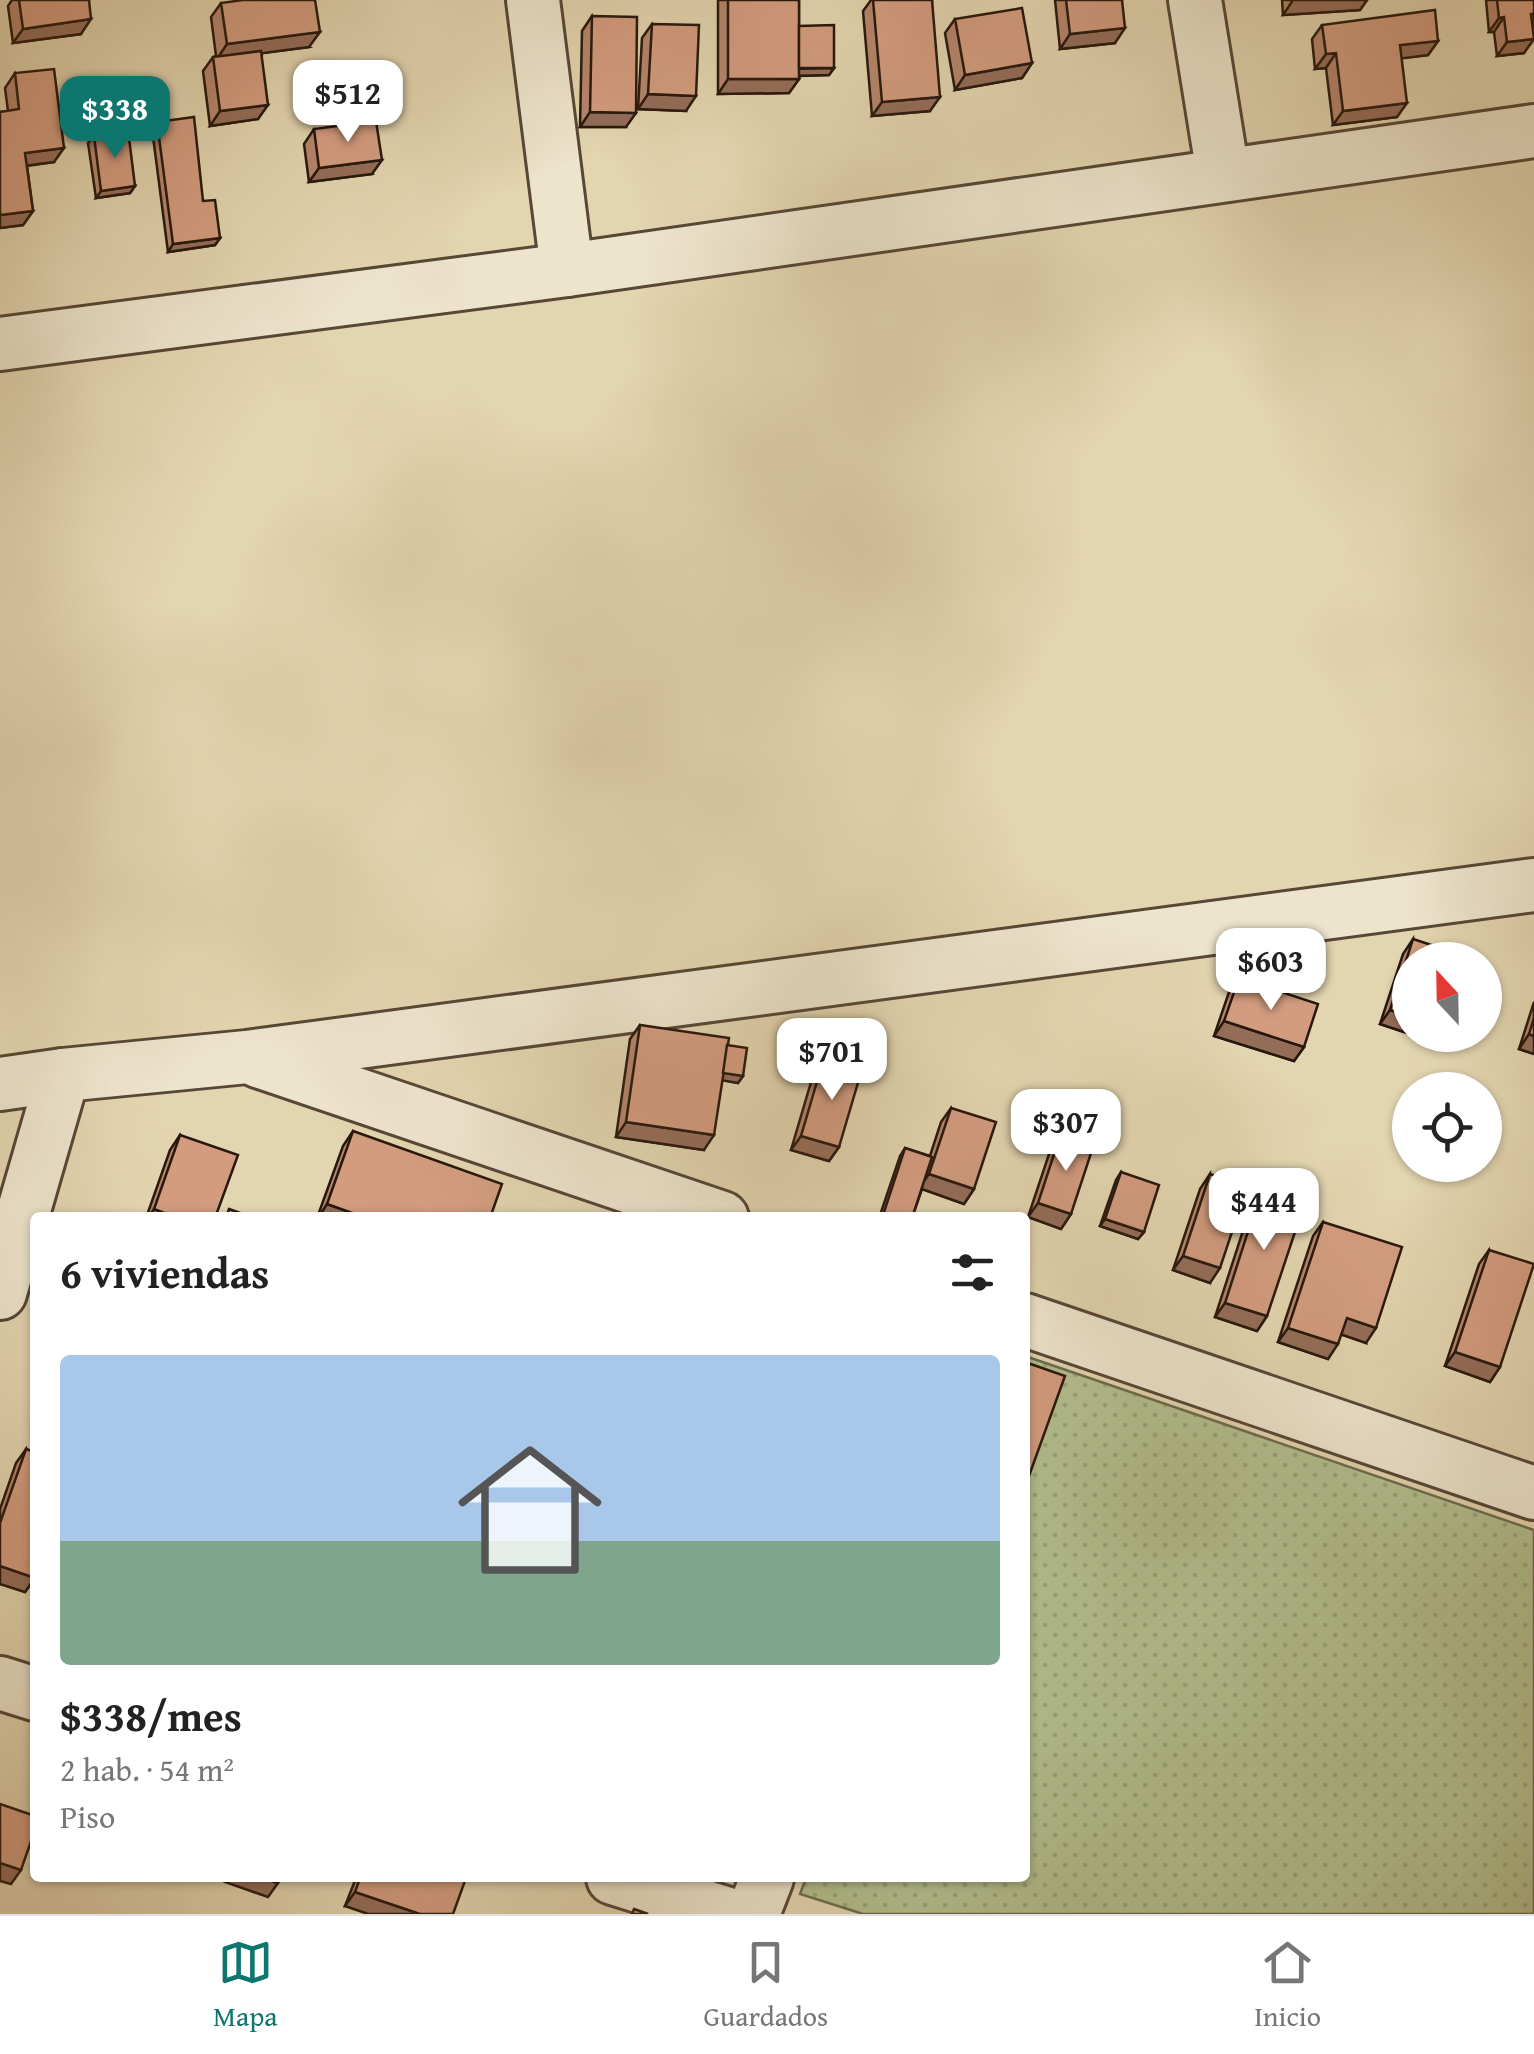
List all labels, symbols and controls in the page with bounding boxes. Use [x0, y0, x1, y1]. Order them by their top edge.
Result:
pin: $512 [289, 60, 407, 145]
text: $512 [315, 69, 381, 116]
pin: $338 [56, 76, 174, 161]
text: $338 [82, 85, 148, 132]
pin: $603 [1212, 928, 1330, 1013]
text: $603 [1238, 937, 1304, 984]
north arrow [1392, 942, 1502, 1052]
map controls [1392, 942, 1502, 1182]
pin: $701 [773, 1018, 891, 1103]
text: $701 [799, 1027, 865, 1074]
button: locate [1392, 1072, 1502, 1182]
pin: $307 [1007, 1089, 1125, 1174]
text: $307 [1033, 1098, 1099, 1145]
pin: $444 [1205, 1168, 1323, 1253]
text: $444 [1231, 1177, 1297, 1224]
text: 6 viviendas [60, 1242, 269, 1303]
icon: filters [945, 1245, 1000, 1300]
icon: home [440, 1420, 620, 1600]
text: $338/mes [60, 1685, 242, 1746]
text: 2 hab. · 54 m² [60, 1746, 234, 1793]
text: Piso [60, 1793, 115, 1840]
tab: Mapa [213, 1935, 278, 2036]
tab: Guardados [704, 1935, 828, 2036]
tab: Inicio [1254, 1935, 1321, 2036]

